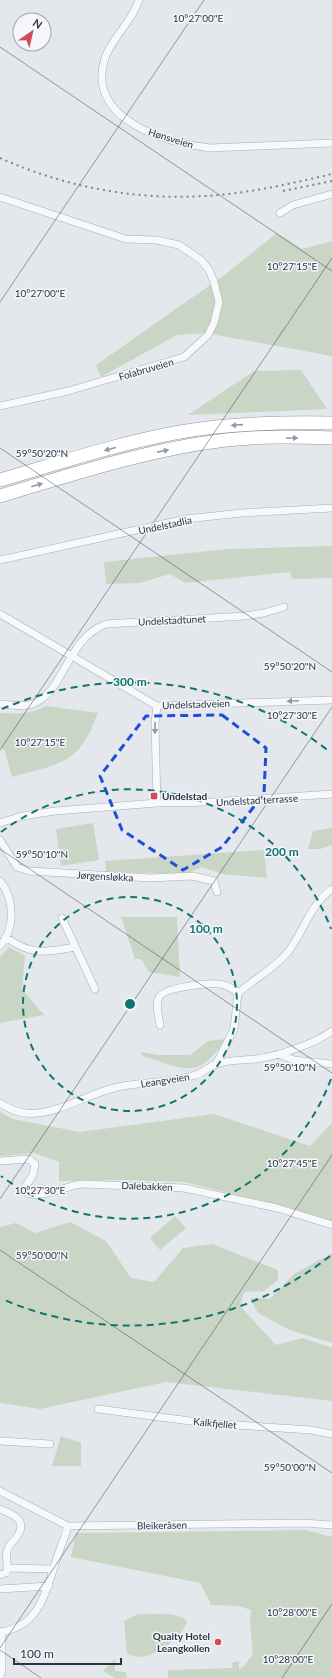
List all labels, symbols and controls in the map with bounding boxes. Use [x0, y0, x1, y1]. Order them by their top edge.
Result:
north arrow [12, 12, 52, 52]
text: 10°27'00"E [173, 12, 223, 24]
text: N [31, 16, 45, 31]
street label: Hønsveien [147, 125, 195, 151]
text: 10°27'15"E [267, 260, 317, 272]
text: 10°27'00"E [15, 287, 65, 299]
street label: Folabruveien [117, 355, 175, 383]
one-way arrow [230, 422, 243, 428]
one-way arrow [286, 435, 299, 441]
one-way arrow [103, 446, 115, 452]
text: 59°50'20"N [16, 447, 68, 459]
one-way arrow [157, 448, 169, 454]
one-way arrow [32, 482, 44, 488]
street label: Undelstadlia [137, 513, 193, 537]
street label: Undelstadtunet [138, 612, 207, 628]
text: 59°50'20"N [264, 660, 316, 672]
text: 300 m [113, 674, 147, 689]
street label: Undelstadveien [162, 697, 230, 711]
one-way arrow [286, 698, 299, 704]
text: 10°27'30"E [267, 709, 317, 721]
one-way arrow [152, 722, 158, 735]
text: 10°27'15"E [15, 736, 65, 748]
place label: Undelstad [162, 790, 208, 802]
marker: Undelstad [149, 791, 159, 801]
street label: Undelstad terrasse [216, 792, 298, 808]
text: 200 m [265, 844, 299, 859]
text: 59°50'10"N [16, 848, 68, 860]
street label: Jørgensløkka [76, 869, 134, 883]
text: 100 m [189, 921, 223, 936]
centre of rings [123, 997, 137, 1011]
text: 59°50'10"N [264, 1061, 316, 1073]
street label: Leangveien [140, 1070, 190, 1090]
text: 10°27'45"E [267, 1157, 317, 1169]
street label: Dalebakken [121, 1179, 173, 1193]
text: 10°27'30"E [15, 1184, 65, 1196]
text: 59°50'00"N [16, 1249, 68, 1261]
street label: Kalkfjellet [193, 1415, 238, 1431]
text: 59°50'00"N [264, 1461, 316, 1473]
street label: Bleikeråsen [137, 1519, 187, 1531]
text: 10°28'00"E [267, 1606, 317, 1618]
place label: Quaity Hotel Leangkollen [153, 1630, 210, 1654]
marker: Quaity Hotel Leangkollen [213, 1637, 223, 1647]
scale bar [14, 1640, 121, 1666]
text: 100 m [20, 1646, 54, 1661]
text: 10°28'00"E [263, 1653, 313, 1665]

